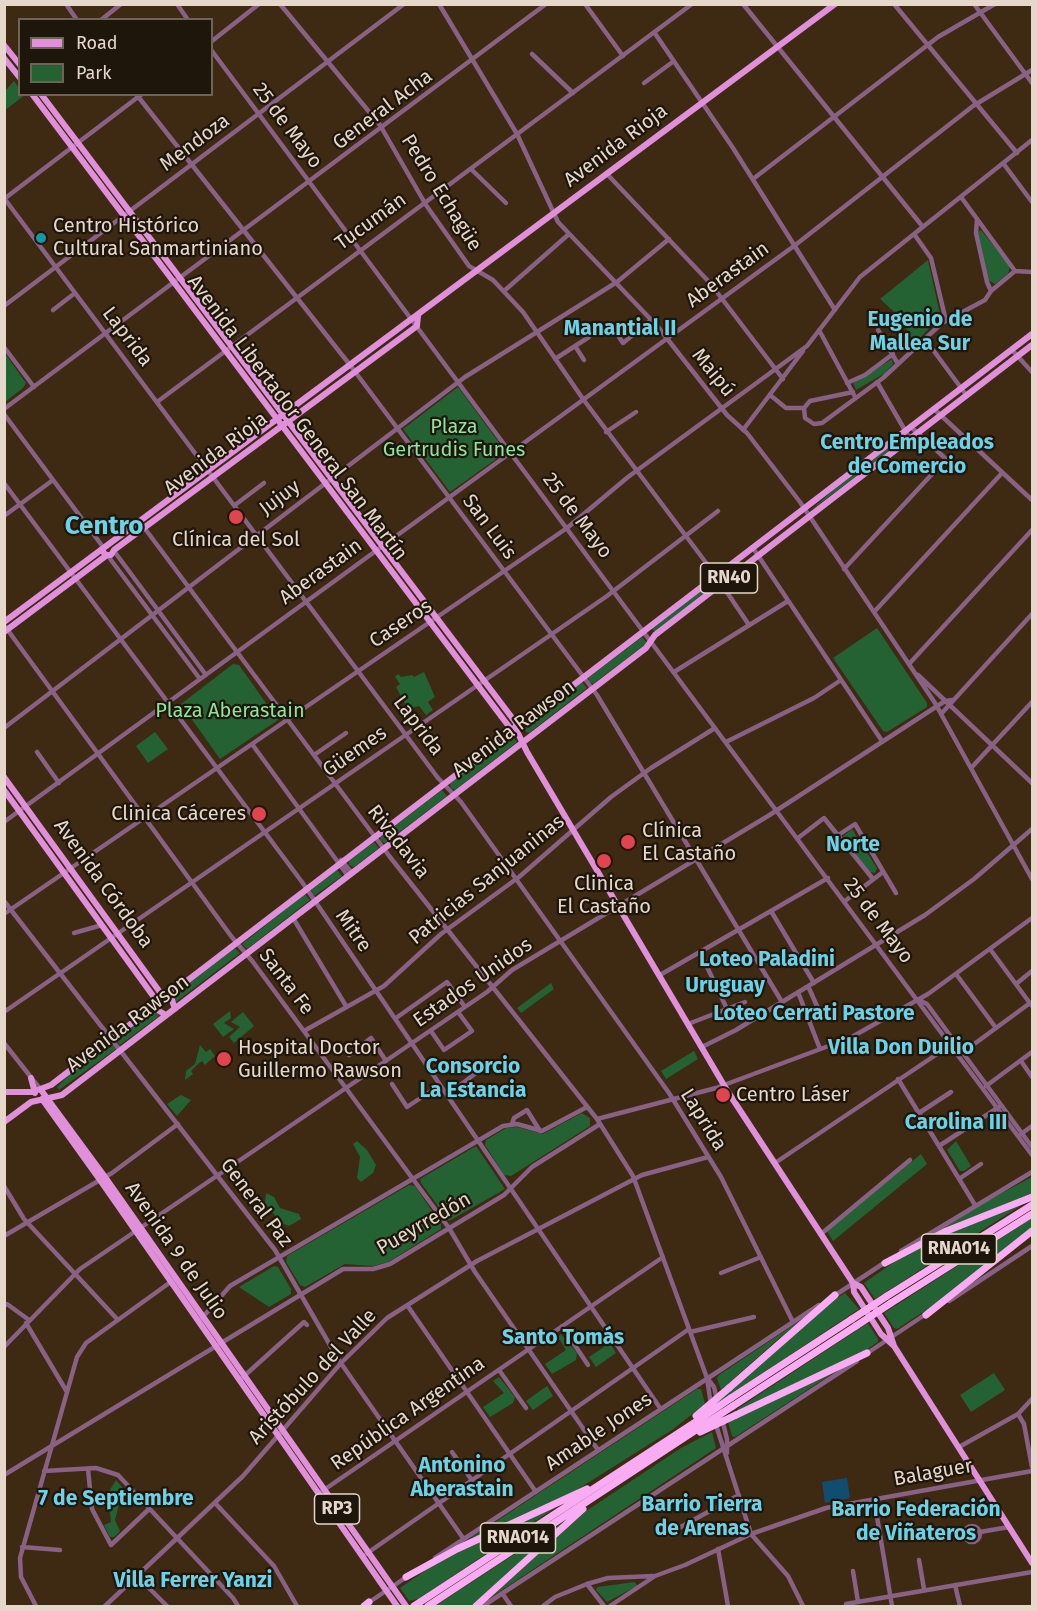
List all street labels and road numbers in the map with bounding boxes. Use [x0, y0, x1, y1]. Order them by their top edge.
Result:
street label: General Acha [328, 65, 438, 155]
street label: 25 de Mayo [247, 78, 327, 174]
street label: Avenida Rioja [559, 99, 673, 193]
street label: Mendoza [155, 109, 235, 177]
street label: Pedro Echagüe [396, 130, 486, 256]
street label: Tucumán [331, 188, 411, 256]
street label: Aberastain [682, 237, 774, 313]
street label: Avenida Libertador General San Martín [182, 271, 412, 565]
street label: Laprida [97, 302, 157, 372]
street label: Maipú [686, 344, 740, 402]
street label: Avenida Rioja [159, 407, 273, 501]
street label: 25 de Mayo [537, 468, 617, 564]
street label: Jujuy [255, 475, 305, 521]
street label: San Luis [457, 490, 521, 564]
street label: Aberastain [275, 534, 367, 610]
road number: RN40 [700, 563, 758, 593]
street label: Caseros [365, 594, 437, 654]
street label: Avenida Rawson [448, 675, 580, 783]
street label: Laprida [388, 691, 448, 761]
street label: Güemes [318, 721, 392, 783]
street label: Rivadavia [362, 800, 434, 884]
street label: Patricias Sanjuaninas [404, 810, 570, 950]
street label: Avenida Córdoba [48, 815, 158, 953]
street label: 25 de Mayo [838, 873, 918, 969]
street label: Mitre [330, 905, 376, 957]
street label: Estados Unidos [409, 933, 537, 1033]
street label: Santa Fe [253, 944, 319, 1020]
street label: Avenida Rawson [62, 970, 194, 1078]
street label: Laprida [675, 1085, 731, 1155]
street label: General Paz [215, 1154, 297, 1252]
street label: Avenida 9 de Julio [120, 1178, 232, 1324]
street label: Pueyrredón [373, 1187, 475, 1261]
road number: RNA014 [922, 1234, 996, 1264]
street label: Aristóbulo del Valle [244, 1304, 382, 1450]
street label: República Argentina [327, 1352, 489, 1476]
street label: Amable Jones [541, 1388, 657, 1476]
street label: Balaguer [892, 1454, 974, 1492]
road number: RP3 [314, 1494, 360, 1524]
road number: RNA014 [480, 1523, 556, 1553]

